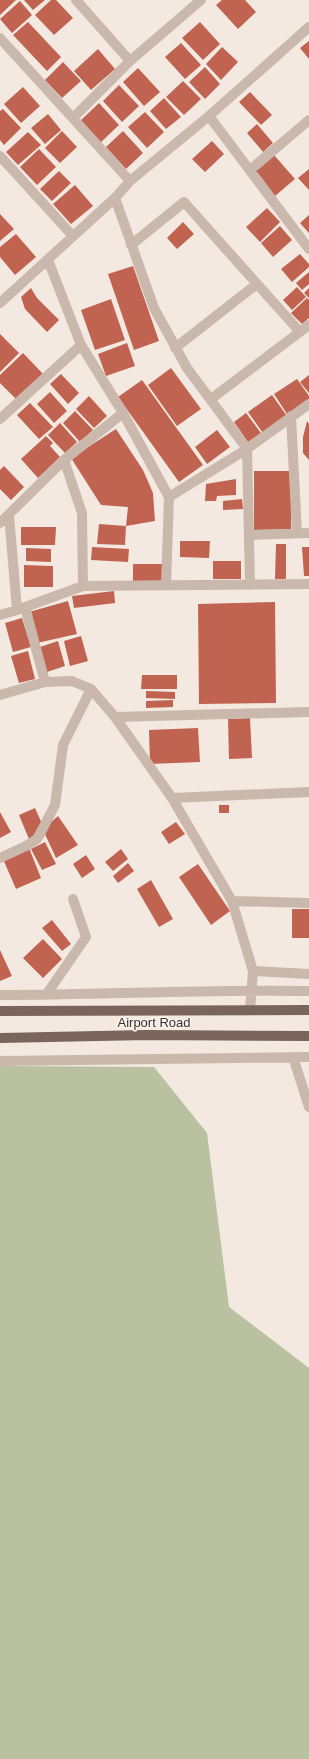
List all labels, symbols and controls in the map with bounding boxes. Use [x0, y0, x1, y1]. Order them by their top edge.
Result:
street label: Airport Road [118, 1015, 190, 1030]

